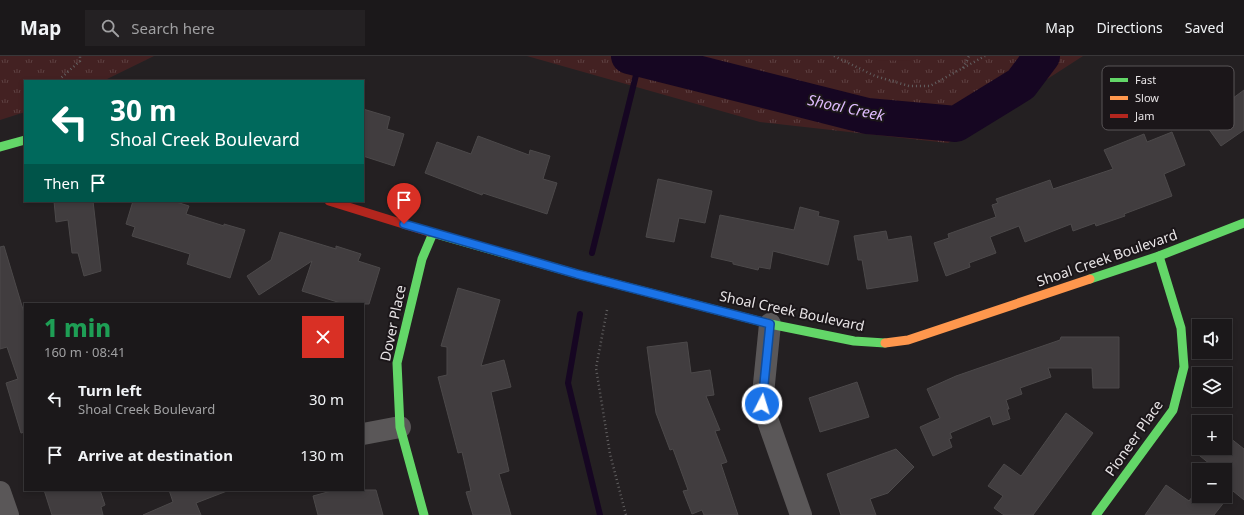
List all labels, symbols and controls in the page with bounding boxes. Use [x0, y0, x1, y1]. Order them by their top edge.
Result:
search box [85, 10, 365, 46]
text: Map [20, 15, 61, 41]
icon: search [99, 17, 121, 39]
text: Search here [131, 18, 215, 38]
text: Map [1045, 18, 1074, 37]
text: Directions [1096, 18, 1163, 37]
text: Saved [1185, 18, 1224, 37]
legend [1102, 66, 1234, 130]
text: Fast [1135, 72, 1156, 87]
water label: Shoal Creek [806, 89, 887, 125]
text: Slow [1135, 90, 1159, 105]
text: 30 m [110, 91, 177, 129]
icon: left [44, 96, 96, 148]
text: Jam [1134, 108, 1154, 123]
text: Shoal Creek Boulevard [110, 127, 300, 151]
icon: arrive [87, 172, 109, 194]
text: Then [44, 173, 79, 193]
pin [387, 183, 421, 224]
icon: arrive [393, 189, 415, 211]
street label: Shoal Creek Boulevard [1034, 225, 1180, 291]
street label: Dover Place [375, 283, 410, 363]
street label: Shoal Creek Boulevard [718, 286, 866, 335]
text: 1 min [44, 311, 111, 344]
button: close [302, 316, 344, 358]
map controls [1192, 319, 1232, 503]
button: sound [1192, 319, 1232, 359]
text: 160 m · 08:41 [44, 343, 125, 361]
button: layers [1192, 367, 1232, 407]
text: Turn left [78, 380, 142, 400]
position arrow [741, 383, 783, 425]
icon: left [44, 388, 66, 410]
text: 30 m [309, 389, 344, 409]
street label: Pioneer Place [1100, 396, 1167, 480]
text: Shoal Creek Boulevard [78, 400, 215, 418]
button: + [1192, 415, 1232, 455]
icon: arrive [44, 444, 66, 466]
text: Arrive at destination [78, 445, 233, 465]
text: 130 m [300, 445, 344, 465]
button: − [1192, 463, 1232, 503]

